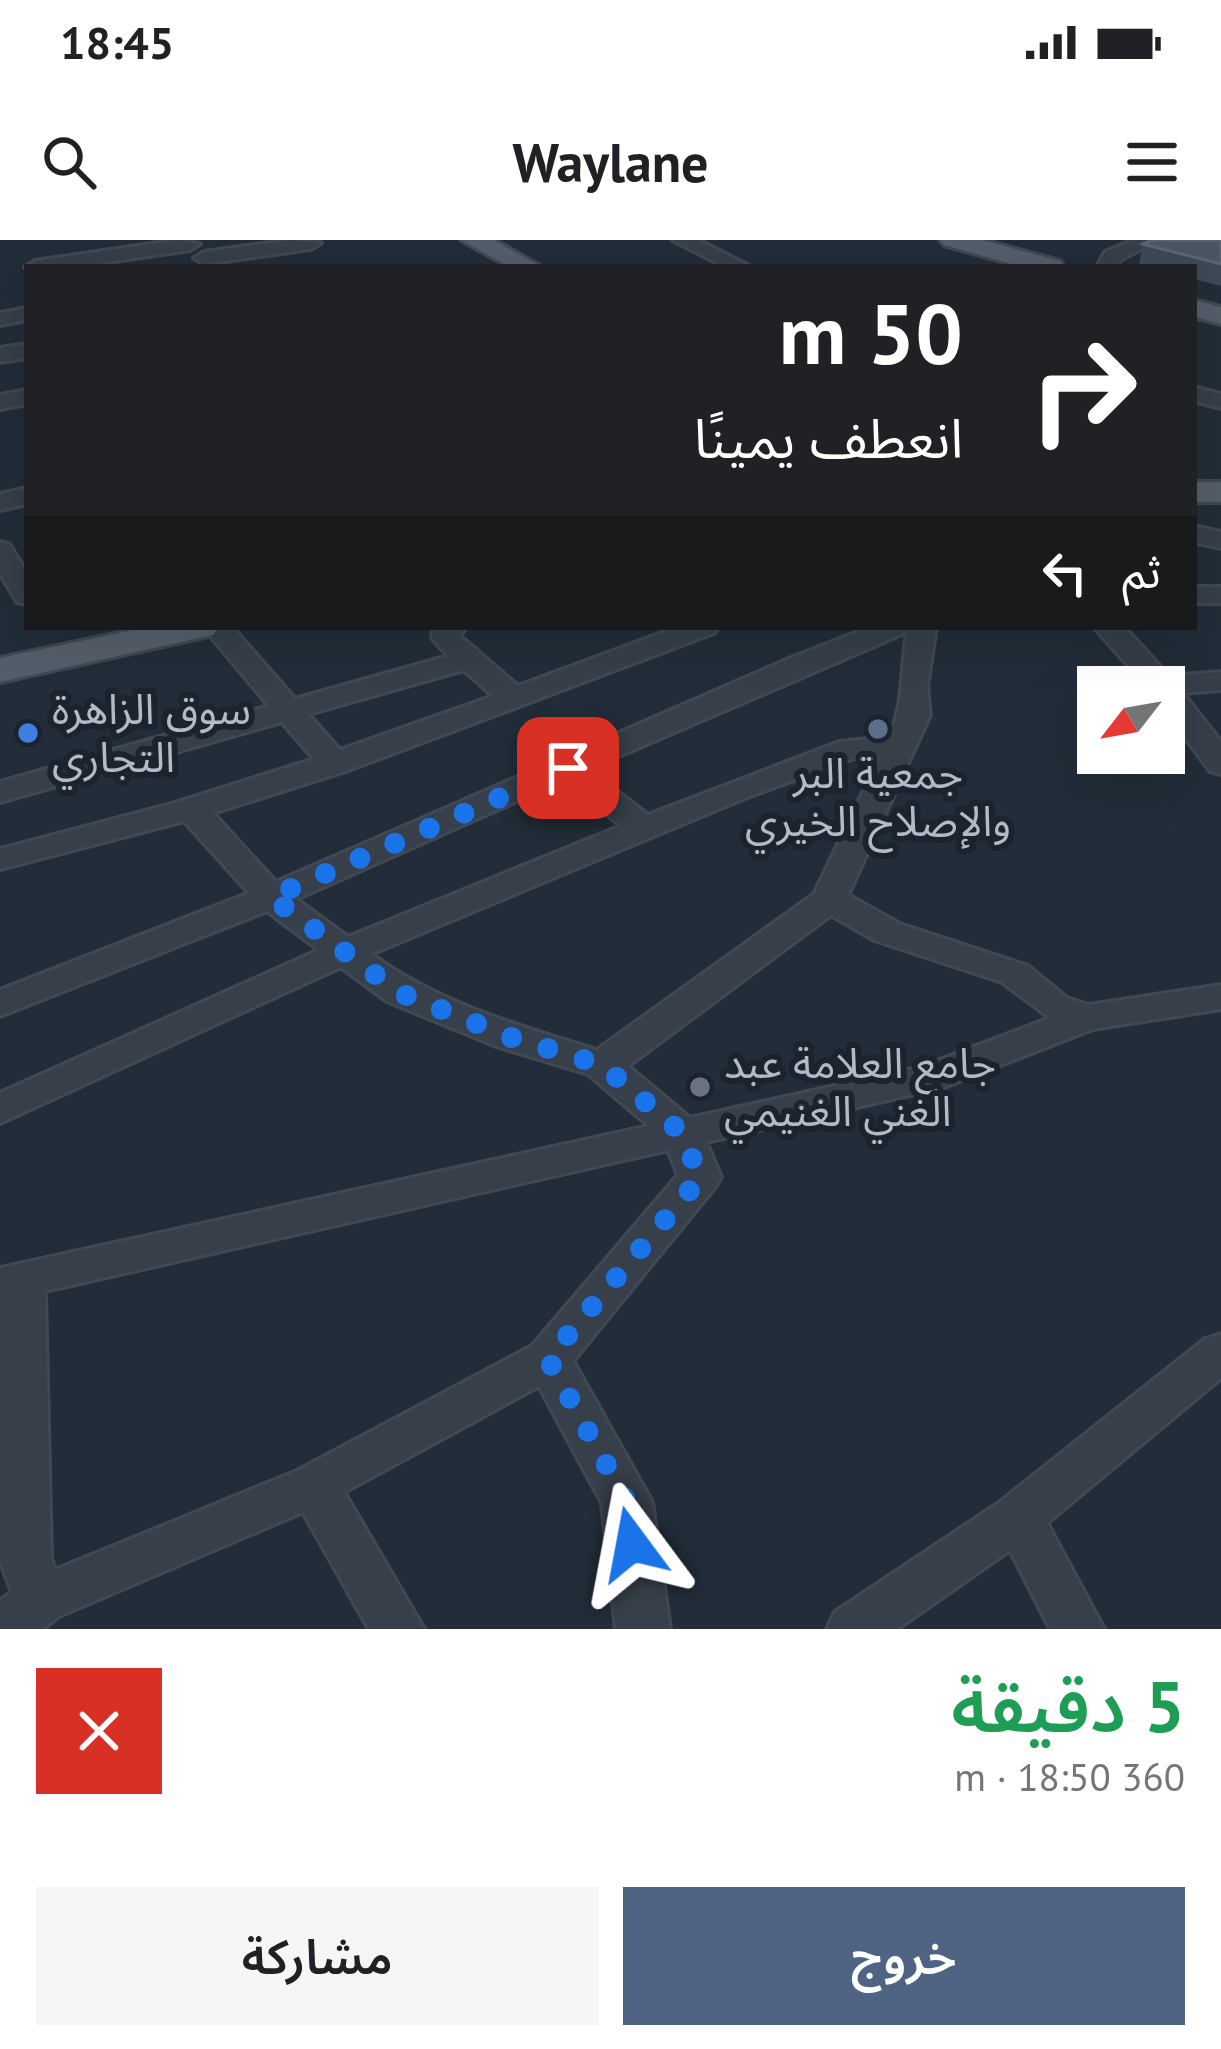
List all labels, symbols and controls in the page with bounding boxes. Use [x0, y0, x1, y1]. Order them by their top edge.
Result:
text: 18:45 [60, 13, 174, 71]
text: Waylane [512, 127, 709, 197]
icon: search [36, 129, 102, 195]
icon: menu [1119, 129, 1185, 195]
text: 50 m [779, 278, 963, 387]
icon: right [1005, 312, 1161, 468]
text: انعطف يمينًا [694, 403, 963, 473]
icon: left [1032, 540, 1098, 606]
text: ثم [1122, 542, 1161, 600]
north arrow [1077, 666, 1185, 774]
map controls [1077, 666, 1185, 774]
place label: سوق الزاهرة التجاري [52, 681, 251, 790]
marker: جمعية البر والإصلاح الخيري [865, 716, 891, 742]
pin [517, 717, 619, 819]
marker: سوق الزاهرة التجاري [15, 720, 41, 746]
icon: arrive [535, 735, 601, 801]
place label: جمعية البر والإصلاح الخيري [745, 745, 1011, 854]
place label: جامع العلامة عبد الغني الغنيمي [724, 1035, 996, 1144]
marker: جامع العلامة عبد الغني الغنيمي [687, 1074, 713, 1100]
position arrow [569, 1481, 695, 1607]
text: 5 دقيقة [951, 1659, 1185, 1752]
button: close [36, 1668, 162, 1794]
text: 360 m · 18:50 [954, 1751, 1185, 1802]
button: مشاركة [36, 1887, 599, 2025]
button: خروج [623, 1887, 1185, 2025]

